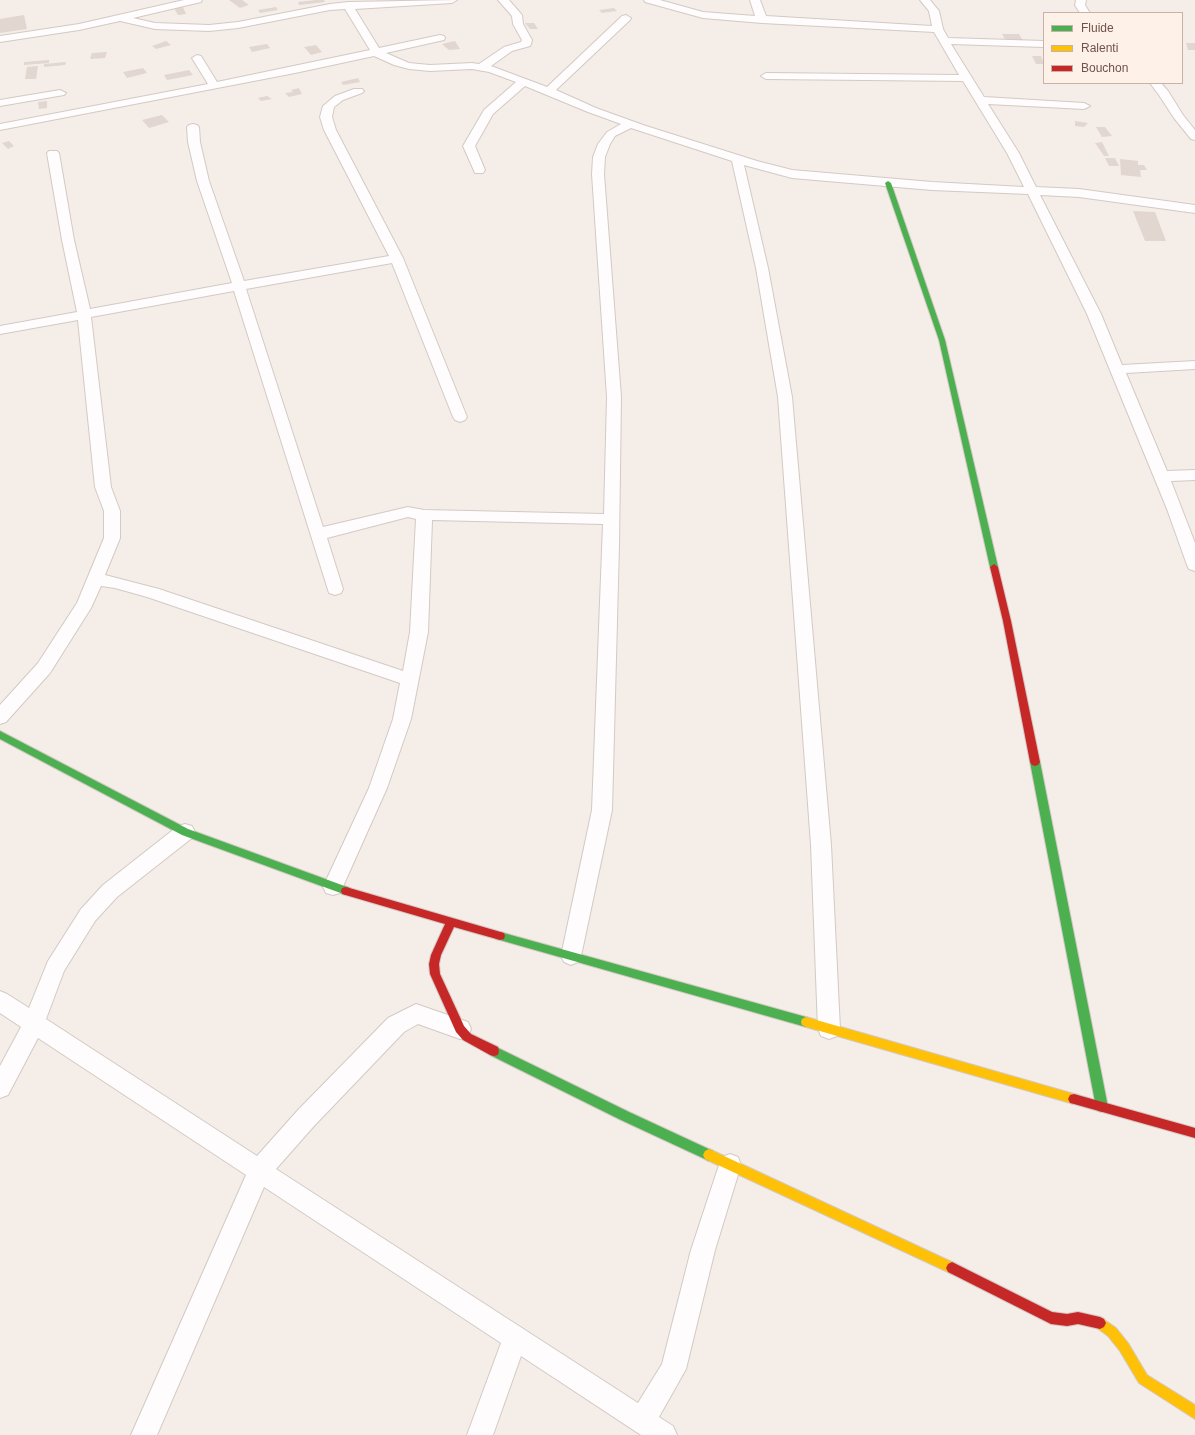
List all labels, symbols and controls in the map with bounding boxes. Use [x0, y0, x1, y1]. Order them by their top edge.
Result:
legend [1043, 12, 1183, 84]
text: Fluide [1081, 21, 1114, 35]
text: Ralenti [1081, 41, 1118, 55]
text: Bouchon [1081, 61, 1128, 75]

